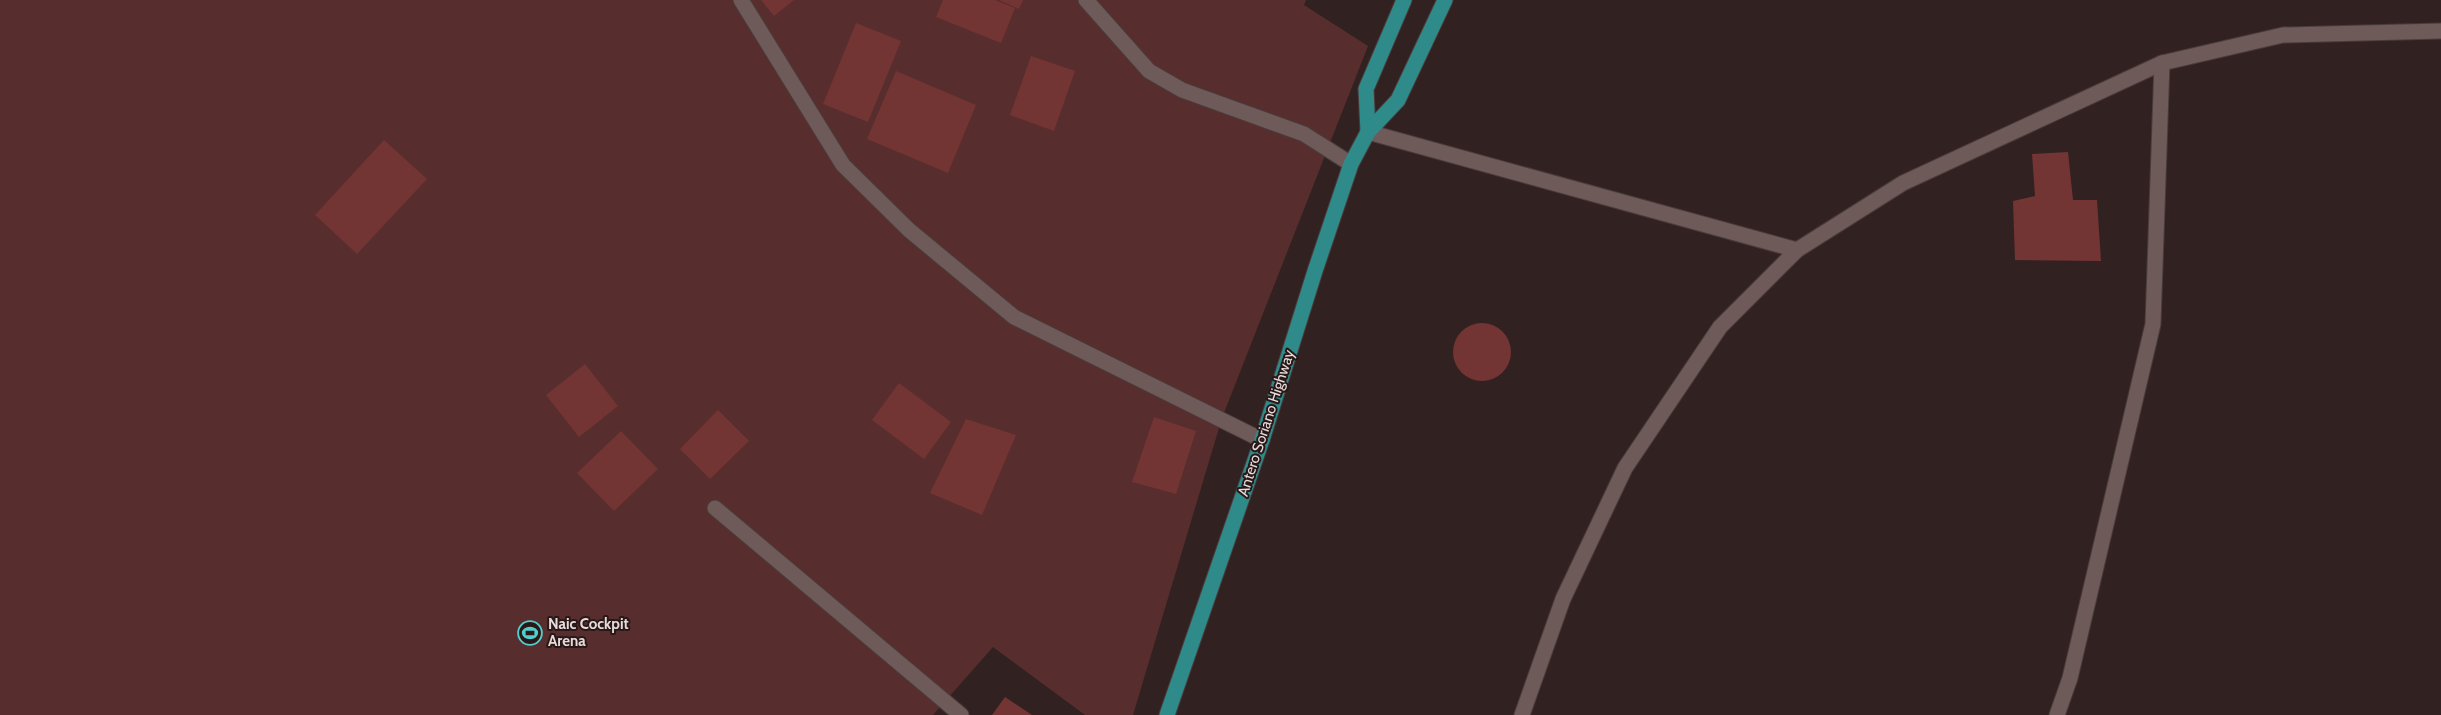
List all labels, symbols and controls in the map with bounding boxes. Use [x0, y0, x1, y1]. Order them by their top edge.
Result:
street label: Antero Soriano Highway [1234, 347, 1298, 498]
place label: Naic Cockpit Arena [548, 615, 629, 650]
sports icon: Naic Cockpit Arena [517, 620, 543, 646]

